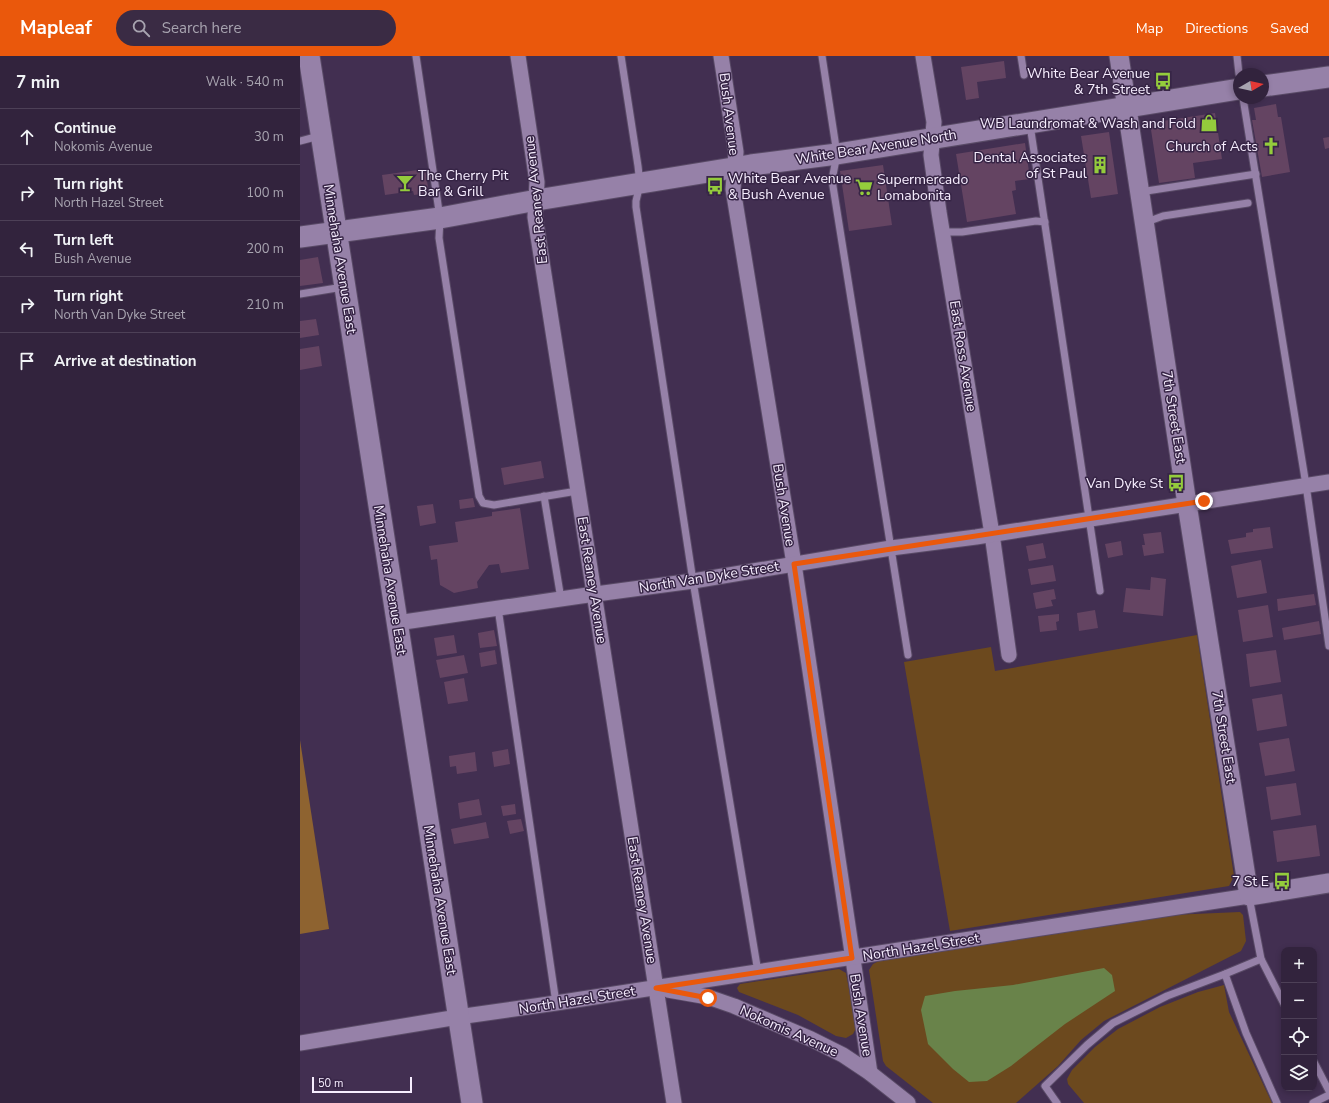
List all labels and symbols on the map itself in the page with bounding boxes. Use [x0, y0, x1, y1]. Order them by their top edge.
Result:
place label: White Bear Avenue & 7th Street [1027, 64, 1150, 99]
north arrow [1233, 68, 1269, 104]
bus stop icon: White Bear Avenue & 7th Street [1153, 71, 1173, 91]
street label: Bush Avenue [714, 72, 744, 156]
shop icon: WB Laundromat & Wash and Fold [1199, 113, 1219, 133]
place label: WB Laundromat & Wash and Fold [980, 114, 1196, 133]
street label: White Bear Avenue North [794, 125, 958, 169]
street label: East Reaney Avenue [520, 135, 552, 265]
church icon: Church of Acts [1261, 136, 1281, 156]
place label: Church of Acts [1166, 137, 1258, 156]
place label: Dental Associates of St Paul [974, 148, 1088, 183]
building icon: Dental Associates of St Paul [1090, 155, 1110, 175]
place label: The Cherry Pit Bar & Grill [418, 166, 509, 201]
place label: White Bear Avenue & Bush Avenue [728, 169, 851, 204]
place label: Supermercado Lomabonita [877, 170, 968, 205]
bar icon: The Cherry Pit Bar & Grill [395, 173, 415, 193]
bus stop icon: White Bear Avenue & Bush Avenue [705, 176, 725, 196]
supermarket icon: Supermercado Lomabonita [854, 177, 874, 197]
street label: Minnehaha Avenue East [319, 183, 361, 335]
street label: East Ross Avenue [945, 299, 981, 413]
street label: 7th Street East [1157, 369, 1191, 465]
street label: Bush Avenue [768, 462, 800, 548]
bus stop icon: Van Dyke St [1166, 473, 1186, 493]
place label: Van Dyke St [1085, 474, 1163, 493]
route end [1195, 492, 1213, 510]
street label: Minnehaha Avenue East [369, 504, 411, 656]
street label: East Reaney Avenue [573, 515, 611, 645]
street label: North Van Dyke Street [638, 557, 780, 597]
street label: 7th Street East [1207, 689, 1241, 785]
street label: Minnehaha Avenue East [419, 824, 461, 976]
street label: East Reaney Avenue [623, 835, 661, 965]
bus stop icon: 7 St E [1272, 871, 1292, 891]
place label: 7 St E [1232, 872, 1269, 891]
street label: North Hazel Street [861, 928, 981, 966]
street label: Bush Avenue [845, 972, 877, 1058]
street label: North Hazel Street [517, 981, 637, 1019]
route start [699, 989, 717, 1007]
street label: Nokomis Avenue [737, 1001, 841, 1061]
scale bar [312, 1075, 412, 1094]

